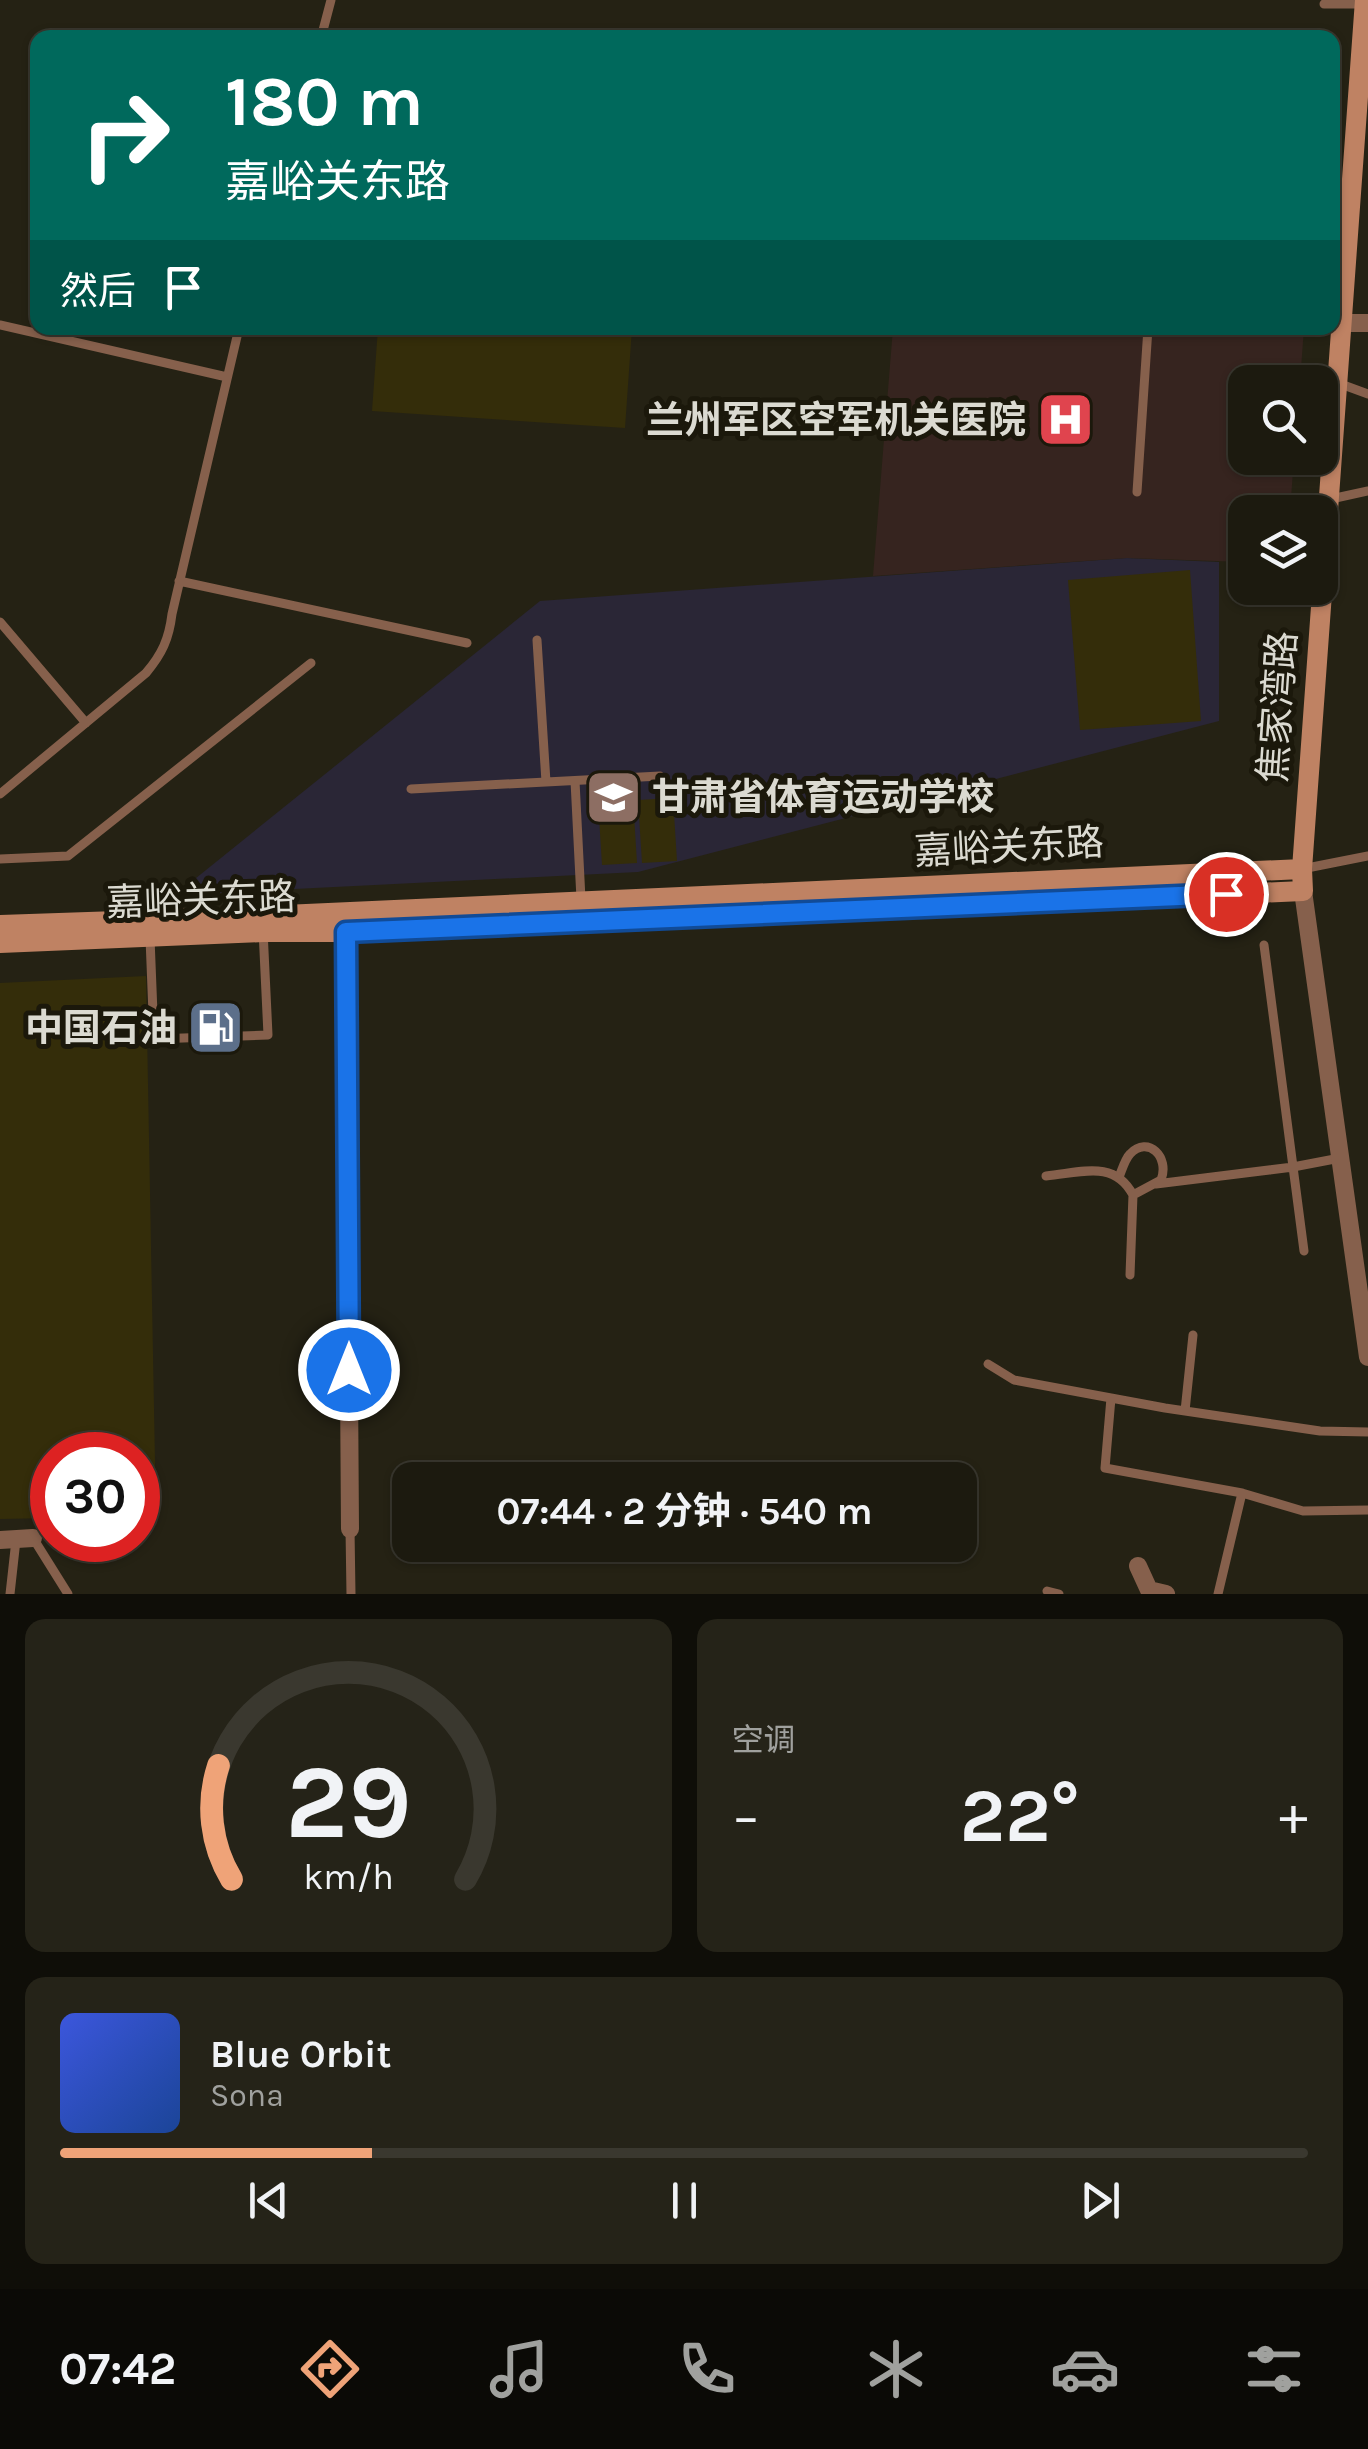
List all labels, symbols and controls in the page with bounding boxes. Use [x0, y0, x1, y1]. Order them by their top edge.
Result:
text: 180 m [225, 61, 424, 143]
icon: right [60, 70, 190, 200]
text: 嘉峪关东路 [225, 156, 450, 208]
icon: arrive [156, 260, 211, 315]
text: 然后 [60, 269, 136, 314]
map controls [1228, 365, 1338, 605]
button: search [1228, 365, 1338, 475]
hospital icon: 兰州军区空军机关医院 [1035, 390, 1095, 450]
place label: 兰州军区空军机关医院 [646, 398, 1026, 443]
button: layers [1228, 495, 1338, 605]
street label: 焦家湾路 [1250, 630, 1306, 784]
school or university icon: 甘肃省体育运动学校 [583, 767, 643, 827]
place label: 甘肃省体育运动学校 [652, 775, 994, 820]
street label: 嘉峪关东路 [913, 820, 1105, 874]
pin [1184, 852, 1269, 937]
icon: arrive [1199, 867, 1254, 922]
street label: 嘉峪关东路 [105, 874, 297, 926]
fuel station icon: 中国石油 [186, 998, 246, 1058]
place label: 中国石油 [25, 1006, 177, 1051]
position arrow [297, 1318, 401, 1422]
speed limit sign: 30 [30, 1432, 160, 1562]
text: 07:44 · 2 分钟 · 540 m [496, 1489, 873, 1534]
text: 空调 [732, 1722, 796, 1759]
text: 29 [285, 1742, 411, 1863]
text: 22° [960, 1772, 1080, 1860]
text: − [732, 1784, 760, 1848]
text: + [1279, 1784, 1308, 1848]
text: km/h [303, 1856, 394, 1898]
text: Blue Orbit [210, 2032, 391, 2077]
text: Sona [210, 2077, 284, 2114]
icon: previous [241, 2173, 296, 2228]
icon: pause [657, 2173, 712, 2228]
icon: next [1073, 2173, 1128, 2228]
icon: directions [295, 2334, 365, 2404]
icon: music [484, 2334, 554, 2404]
icon: phone [672, 2334, 742, 2404]
icon: climate [861, 2334, 931, 2404]
icon: car [1050, 2334, 1120, 2404]
icon: filters [1239, 2334, 1309, 2404]
text: 07:42 [59, 2343, 176, 2395]

